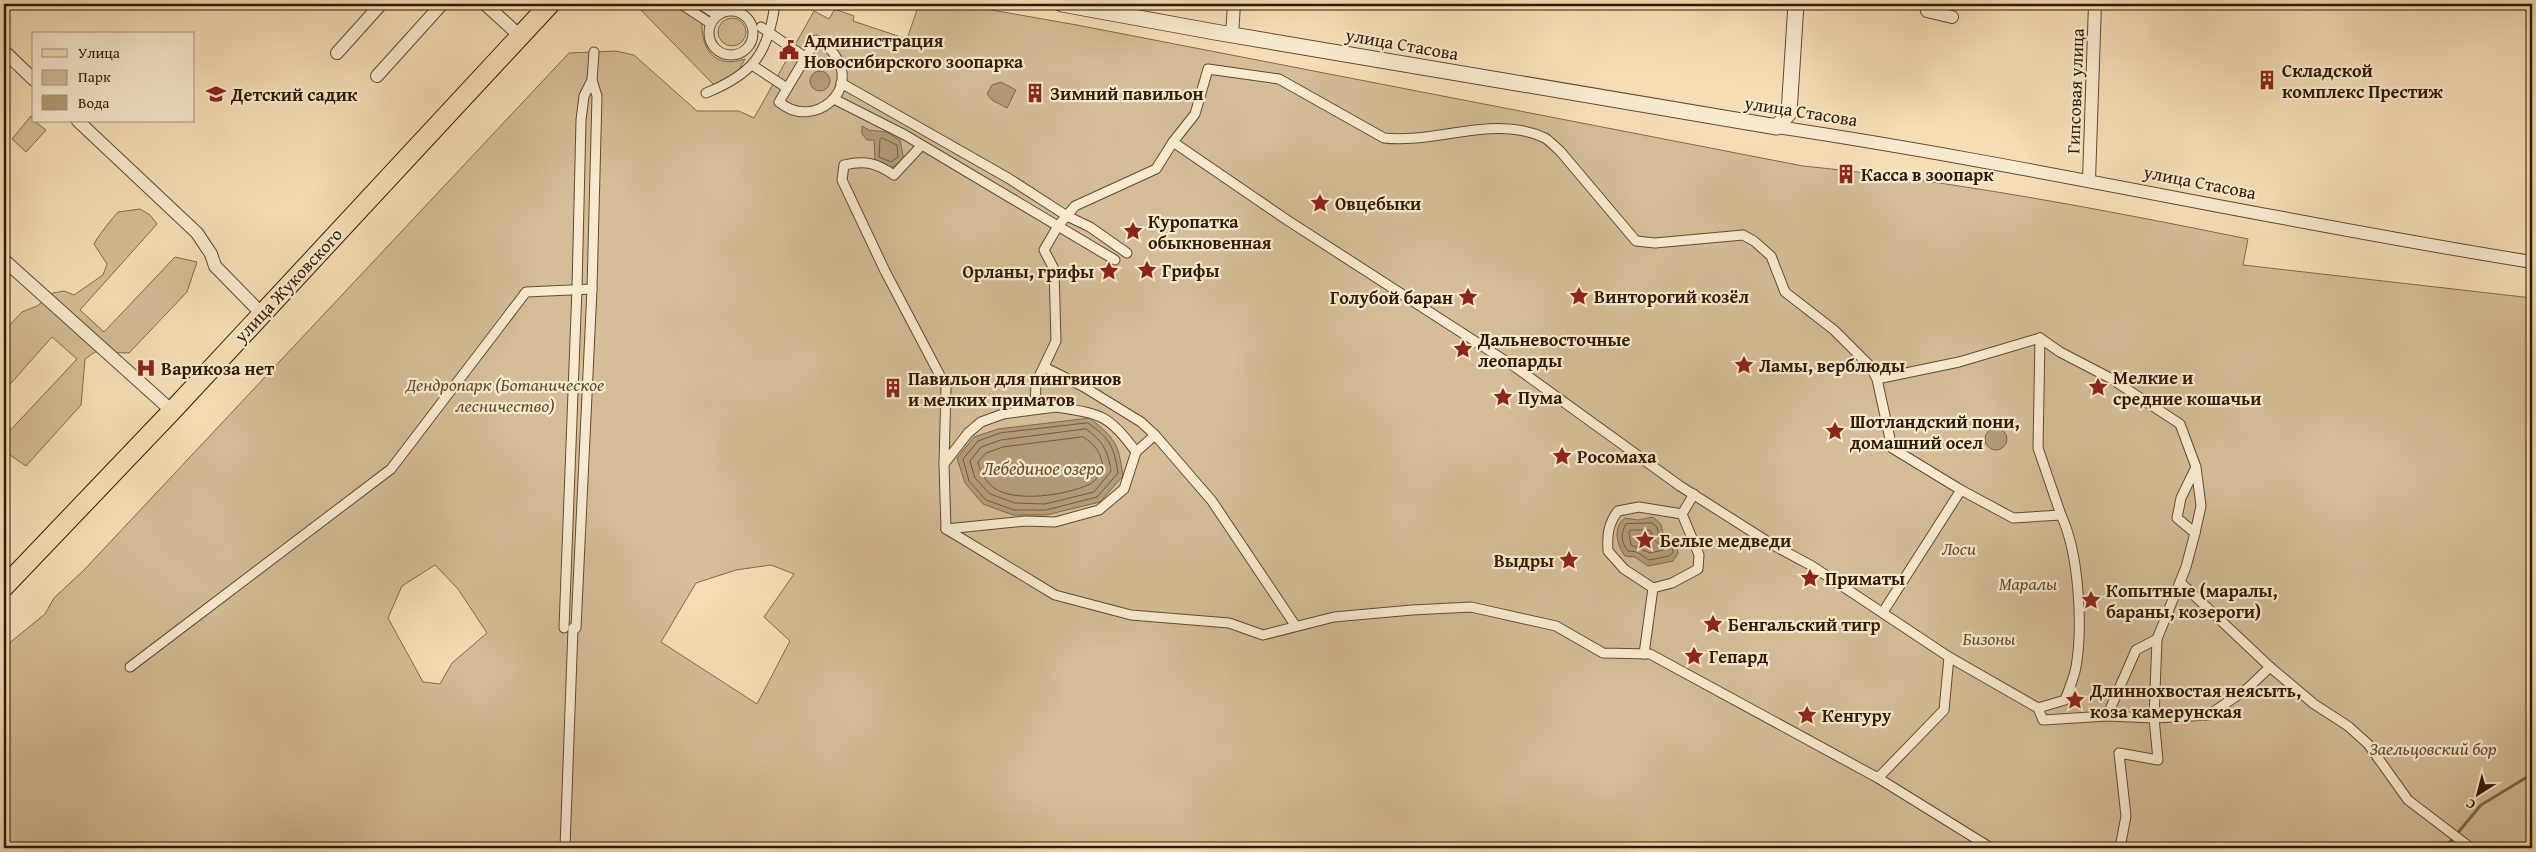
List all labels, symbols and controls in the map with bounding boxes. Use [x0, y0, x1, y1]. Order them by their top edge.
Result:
street label: улица Стасова [1342, 21, 1461, 67]
place label: Администрация Новосибирского зоопарка [804, 27, 1024, 75]
street label: Гипсовая улица [2059, 27, 2091, 154]
legend [32, 32, 195, 122]
public building icon: Администрация Новосибирского зоопарка [778, 39, 800, 61]
text: Улица [78, 42, 121, 63]
place label: Складской комплекс Престиж [2282, 57, 2444, 105]
text: Парк [78, 66, 111, 87]
building icon: Складской комплекс Престиж [2256, 69, 2278, 91]
place label: Зимний павильон [1050, 80, 1204, 107]
place label: Детский садик [230, 81, 358, 108]
building icon: Зимний павильон [1024, 82, 1046, 104]
school or university icon: Детский садик [205, 83, 227, 105]
street label: улица Стасова [1742, 89, 1860, 133]
text: Вода [78, 92, 110, 113]
street label: улица Стасова [2140, 158, 2259, 206]
place label: Касса в зоопарк [1861, 161, 1994, 188]
building icon: Касса в зоопарк [1835, 163, 1857, 185]
place label: Овцебыки [1335, 190, 1421, 217]
place icon: Овцебыки [1309, 192, 1331, 214]
place label: Куропатка обыкновенная [1148, 208, 1272, 256]
place icon: Куропатка обыкновенная [1122, 220, 1144, 242]
street label: улица Жуковского [227, 222, 349, 349]
place label: Грифы [1162, 257, 1219, 284]
place label: Орланы, грифы [962, 258, 1094, 285]
place icon: Грифы [1136, 259, 1158, 281]
place icon: Орланы, грифы [1098, 260, 1120, 282]
place label: Винторогий козёл [1594, 283, 1749, 310]
place label: Голубой баран [1330, 284, 1453, 311]
place icon: Винторогий козёл [1568, 285, 1590, 307]
place icon: Голубой баран [1457, 286, 1479, 308]
place label: Дальневосточные леопарды [1477, 326, 1631, 374]
place icon: Дальневосточные леопарды [1452, 338, 1474, 360]
place label: Ламы, верблюды [1759, 352, 1905, 379]
place icon: Ламы, верблюды [1733, 354, 1755, 376]
place label: Варикоза нет [161, 355, 274, 382]
hospital icon: Варикоза нет [135, 357, 157, 379]
place label: Мелкие и средние кошачьи [2113, 364, 2262, 412]
place label: Павильон для пингвинов и мелких приматов [908, 365, 1121, 413]
park label: Дендропарк (Ботаническое лесничество) [405, 371, 604, 419]
place icon: Мелкие и средние кошачьи [2087, 376, 2109, 398]
building icon: Павильон для пингвинов и мелких приматов [882, 377, 904, 399]
place label: Пума [1518, 384, 1563, 411]
place icon: Пума [1492, 386, 1514, 408]
place label: Шотландский пони, домашний осел [1850, 408, 2020, 456]
place icon: Шотландский пони, домашний осел [1824, 420, 1846, 442]
place label: Росомаха [1577, 443, 1657, 470]
place icon: Росомаха [1551, 445, 1573, 467]
water label: Лебединое озеро [982, 454, 1104, 482]
place label: Белые медведи [1660, 527, 1791, 554]
place icon: Белые медведи [1634, 529, 1656, 551]
park label: Лоси [1942, 535, 1976, 562]
place label: Выдры [1494, 547, 1554, 574]
place icon: Выдры [1558, 549, 1580, 571]
place label: Приматы [1825, 565, 1905, 592]
place icon: Приматы [1799, 567, 1821, 589]
park label: Маралы [1999, 570, 2057, 597]
place label: Копытные (маралы, бараны, козероги) [2106, 577, 2278, 625]
place icon: Копытные (маралы, бараны, козероги) [2080, 589, 2102, 611]
place label: Бенгальский тигр [1728, 611, 1880, 638]
place icon: Бенгальский тигр [1702, 613, 1724, 635]
park label: Бизоны [1962, 625, 2016, 652]
place label: Гепард [1709, 643, 1768, 670]
place icon: Гепард [1683, 645, 1705, 667]
place label: Длиннохвостая неясыть, коза камерунская [2089, 677, 2301, 725]
place icon: Длиннохвостая неясыть, коза камерунская [2064, 689, 2086, 711]
place label: Кенгуру [1822, 702, 1892, 729]
place icon: Кенгуру [1796, 704, 1818, 726]
park label: Заельцовский бор [2369, 735, 2497, 762]
north arrow [2454, 770, 2504, 820]
text: С [2461, 794, 2479, 815]

